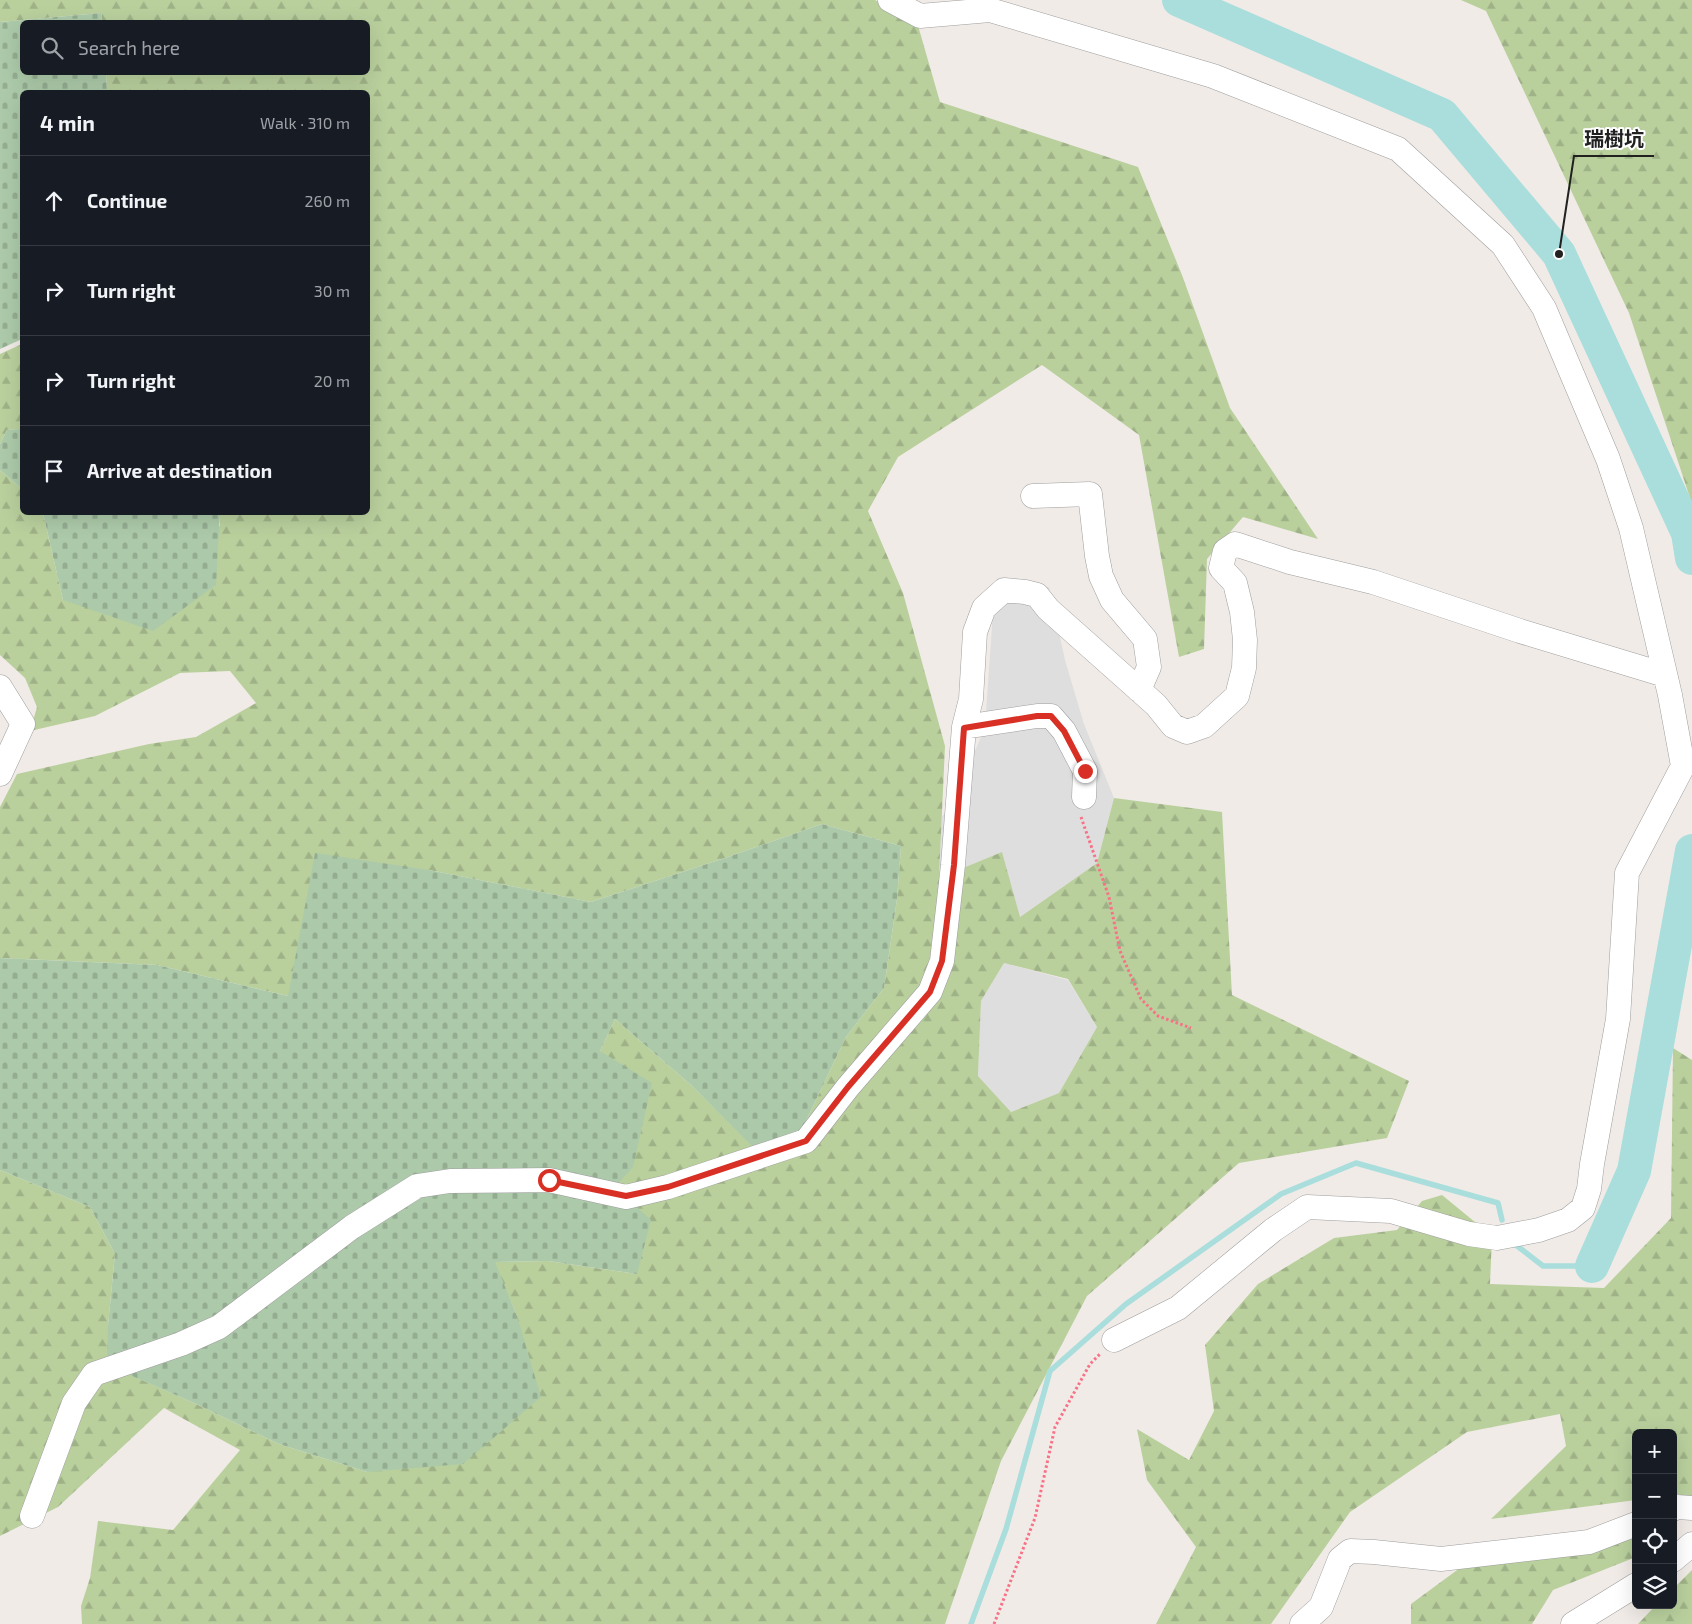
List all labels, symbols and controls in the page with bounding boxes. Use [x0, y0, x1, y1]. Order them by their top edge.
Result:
search box [20, 20, 370, 75]
icon: search [38, 34, 66, 62]
text: Search here [78, 36, 180, 59]
text: 4 min [40, 110, 95, 135]
text: Walk · 310 m [260, 113, 350, 132]
callout: 瑞樹坑 [1574, 121, 1654, 156]
text: 瑞樹坑 [1584, 126, 1644, 150]
icon: ahead [40, 187, 68, 215]
text: Continue [87, 189, 167, 212]
text: 260 m [305, 191, 350, 210]
icon: right [40, 277, 68, 305]
text: Turn right [87, 279, 175, 302]
text: 30 m [314, 281, 350, 300]
icon: right [40, 367, 68, 395]
text: Turn right [87, 369, 175, 392]
text: 20 m [314, 371, 350, 390]
icon: arrive [40, 457, 68, 485]
text: Arrive at destination [87, 459, 272, 482]
route end [1074, 760, 1097, 783]
route start [538, 1169, 561, 1192]
map controls [1632, 1429, 1677, 1609]
button: + [1632, 1429, 1677, 1474]
button: − [1632, 1474, 1677, 1519]
button: locate [1632, 1519, 1677, 1564]
button: layers [1632, 1564, 1677, 1609]

